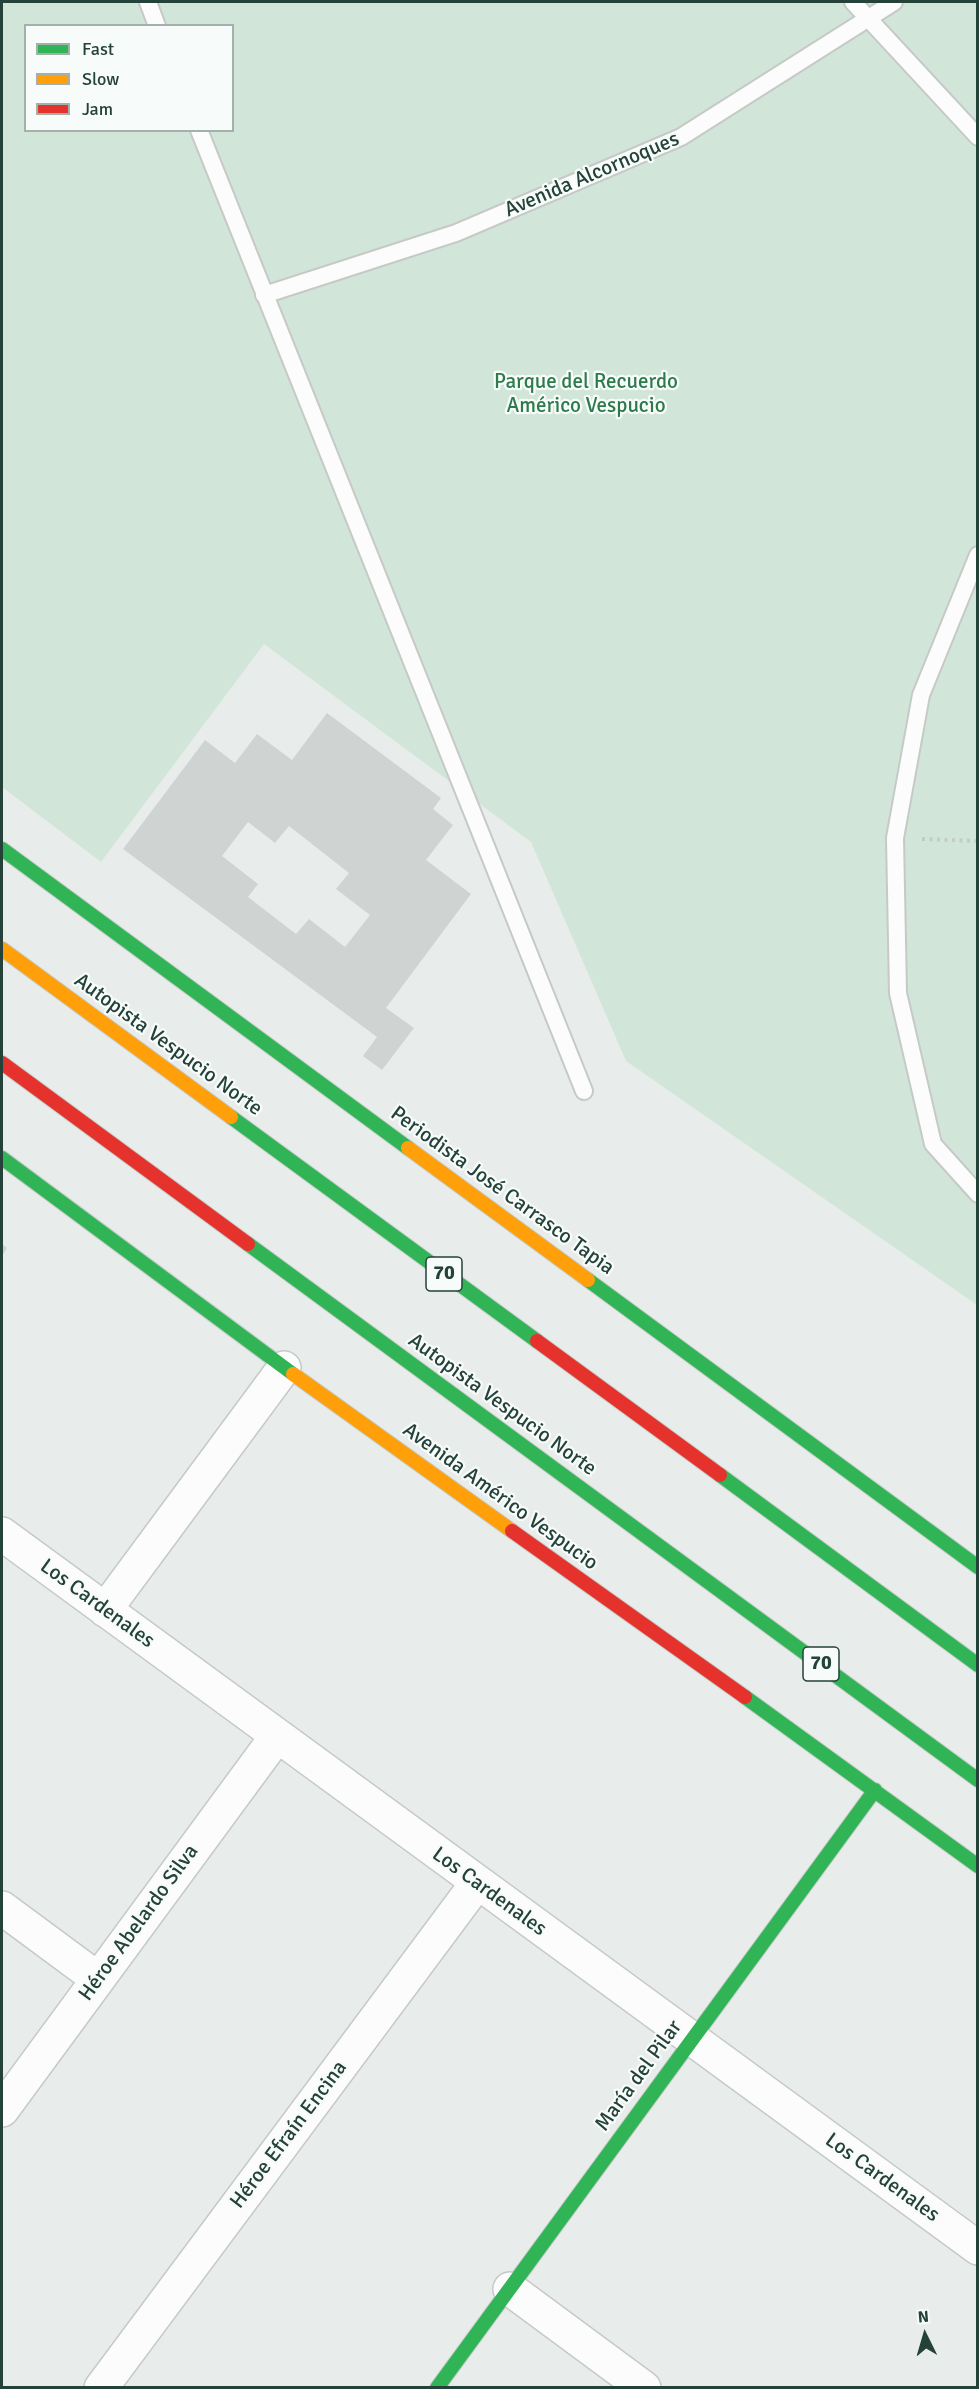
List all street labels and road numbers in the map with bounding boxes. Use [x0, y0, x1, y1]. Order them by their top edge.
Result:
street label: Avenida Alcornoques [501, 127, 683, 223]
street label: Autopista Vespucio Norte [69, 968, 267, 1122]
street label: Periodista José Carrasco Tapia [385, 1101, 619, 1281]
road number: 70 [426, 1257, 462, 1291]
street label: Autopista Vespucio Norte [403, 1328, 601, 1482]
street label: Avenida Américo Vespucio [398, 1418, 602, 1576]
street label: Los Cardenales [35, 1554, 159, 1654]
road number: 70 [803, 1647, 839, 1681]
street label: Héroe Abelardo Silva [74, 1840, 204, 2006]
street label: Los Cardenales [427, 1842, 551, 1942]
street label: María del Pilar [590, 2015, 688, 2137]
street label: Héroe Efraín Encina [225, 2056, 353, 2214]
street label: Los Cardenales [820, 2128, 944, 2228]

